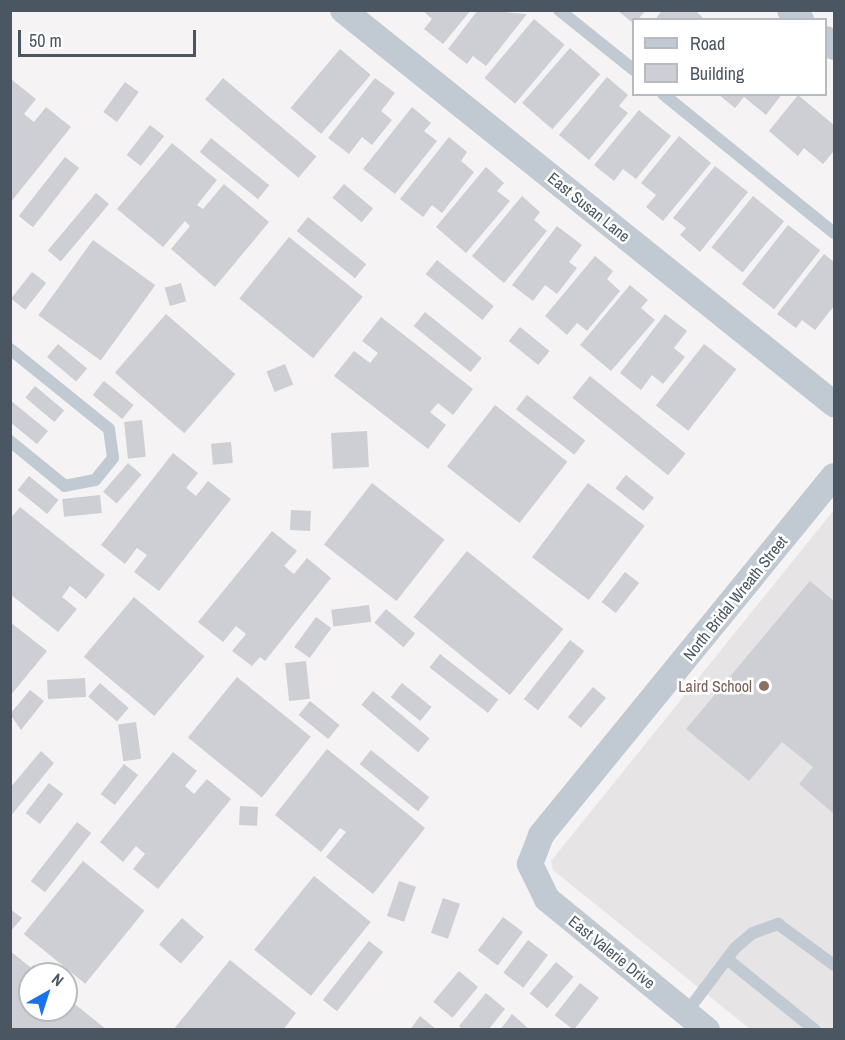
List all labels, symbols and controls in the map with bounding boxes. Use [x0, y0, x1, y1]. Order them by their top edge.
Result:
scale bar [21, 18, 200, 56]
legend [632, 18, 827, 96]
text: 50 m [29, 28, 62, 53]
text: Road [690, 31, 725, 56]
text: Building [690, 61, 744, 86]
street label: East Susan Lane [544, 168, 634, 246]
street label: North Bridal Wreath Street [679, 532, 791, 664]
place label: Laird School [678, 676, 752, 696]
marker: Laird School [757, 679, 771, 693]
street label: East Valerie Drive [565, 911, 659, 993]
north arrow [18, 962, 78, 1022]
text: N [47, 968, 69, 991]

